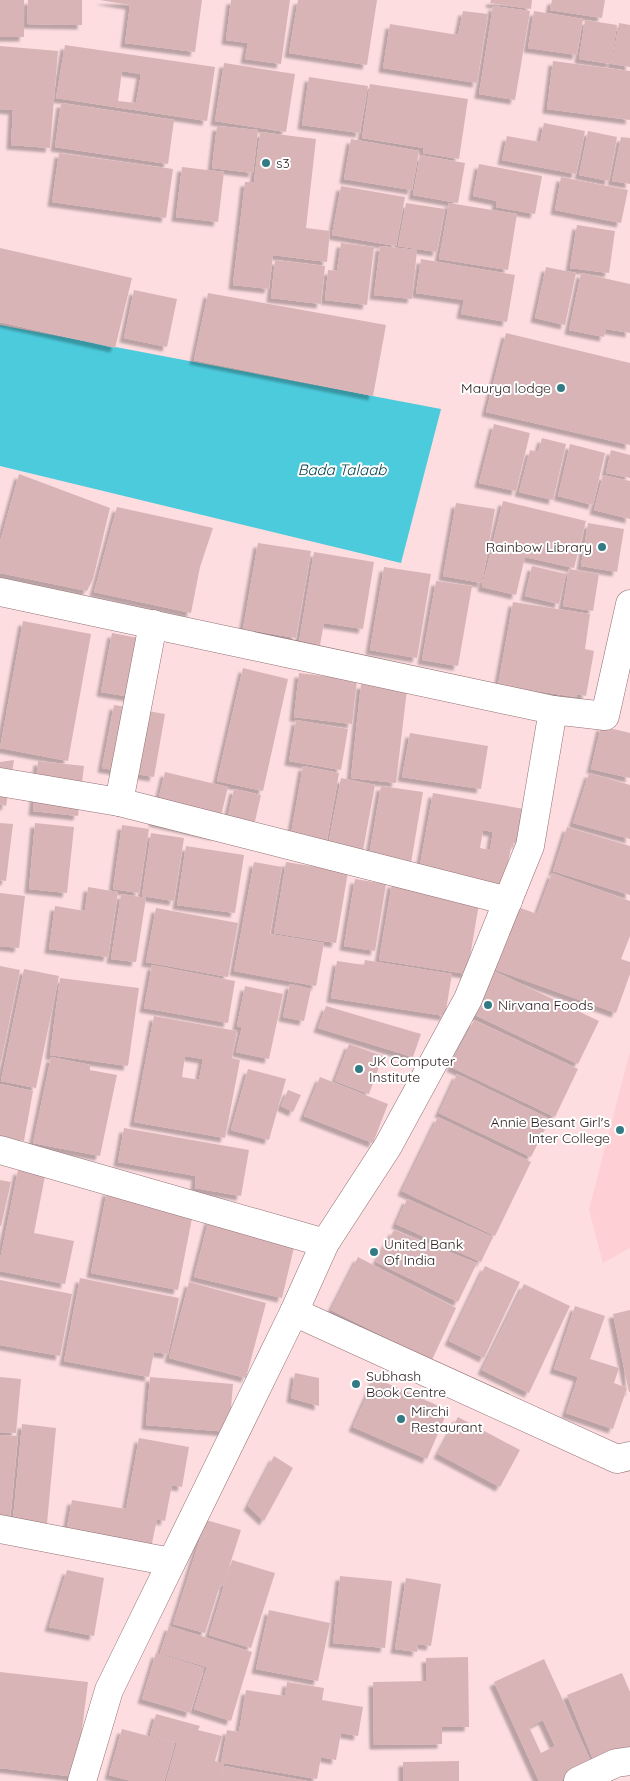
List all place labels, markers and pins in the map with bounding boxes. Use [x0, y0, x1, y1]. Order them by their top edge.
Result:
place label: s3 [276, 154, 290, 172]
marker: s3 [260, 157, 272, 169]
place label: Maurya lodge [461, 379, 551, 397]
marker: Maurya lodge [555, 382, 567, 394]
place label: Rainbow Library [486, 538, 592, 556]
marker: Rainbow Library [596, 541, 608, 553]
place label: Nirvana Foods [498, 996, 593, 1014]
marker: Nirvana Foods [482, 999, 494, 1011]
place label: JK Computer Institute [369, 1052, 456, 1086]
marker: JK Computer Institute [353, 1063, 365, 1075]
place label: Annie Besant Girl's Inter College [491, 1113, 610, 1147]
marker: Annie Besant Girl's Inter College [614, 1124, 626, 1136]
place label: United Bank Of India [384, 1235, 463, 1269]
marker: United Bank Of India [368, 1246, 380, 1258]
place label: Subhash Book Centre [366, 1367, 446, 1401]
marker: Subhash Book Centre [350, 1378, 362, 1390]
place label: Mirchi Restaurant [411, 1402, 483, 1436]
marker: Mirchi Restaurant [395, 1413, 407, 1425]

